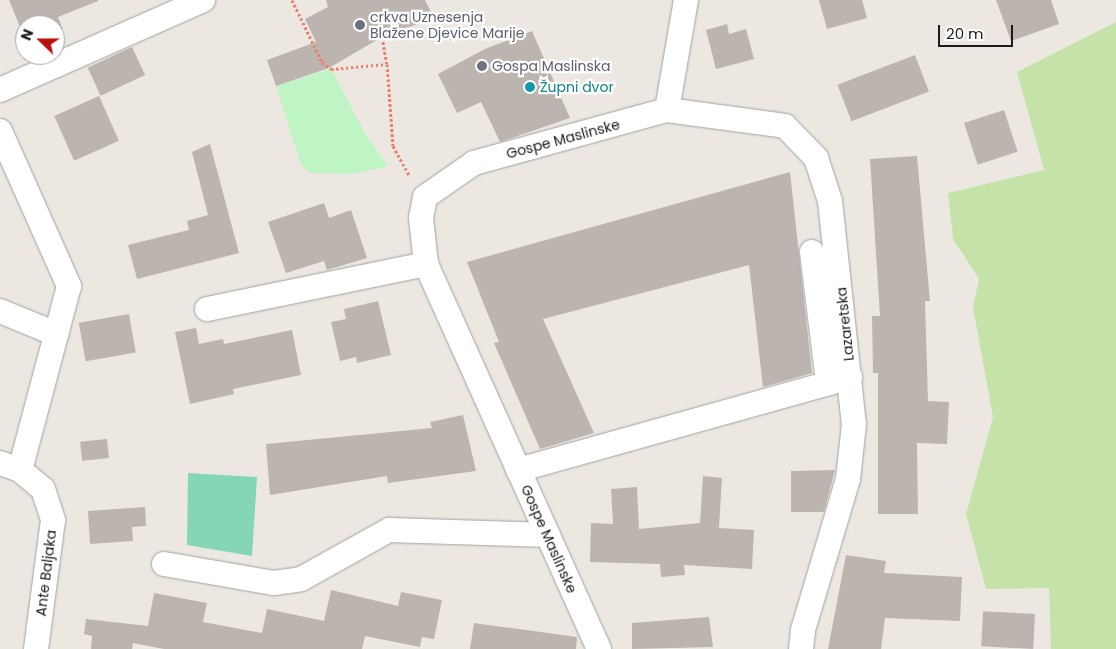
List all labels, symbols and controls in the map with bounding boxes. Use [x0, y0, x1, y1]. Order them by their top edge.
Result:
place label: crkva Uznesenja Blažene Djevice Marije [370, 9, 525, 41]
north arrow [15, 15, 65, 65]
scale bar [941, 15, 1016, 47]
marker: crkva Uznesenja Blažene Djevice Marije [354, 19, 366, 31]
text: 20 m [946, 23, 984, 44]
text: N [16, 26, 38, 43]
place label: Gospa Maslinska [492, 58, 610, 74]
marker: Gospa Maslinska [476, 60, 488, 72]
place label: Župni dvor [540, 79, 614, 95]
marker: Župni dvor [524, 81, 536, 93]
street label: Gospe Maslinske [504, 116, 622, 162]
street label: Lazaretska [833, 286, 857, 362]
street label: Gospe Maslinske [518, 482, 580, 596]
street label: Ante Baljaka [32, 529, 60, 617]

